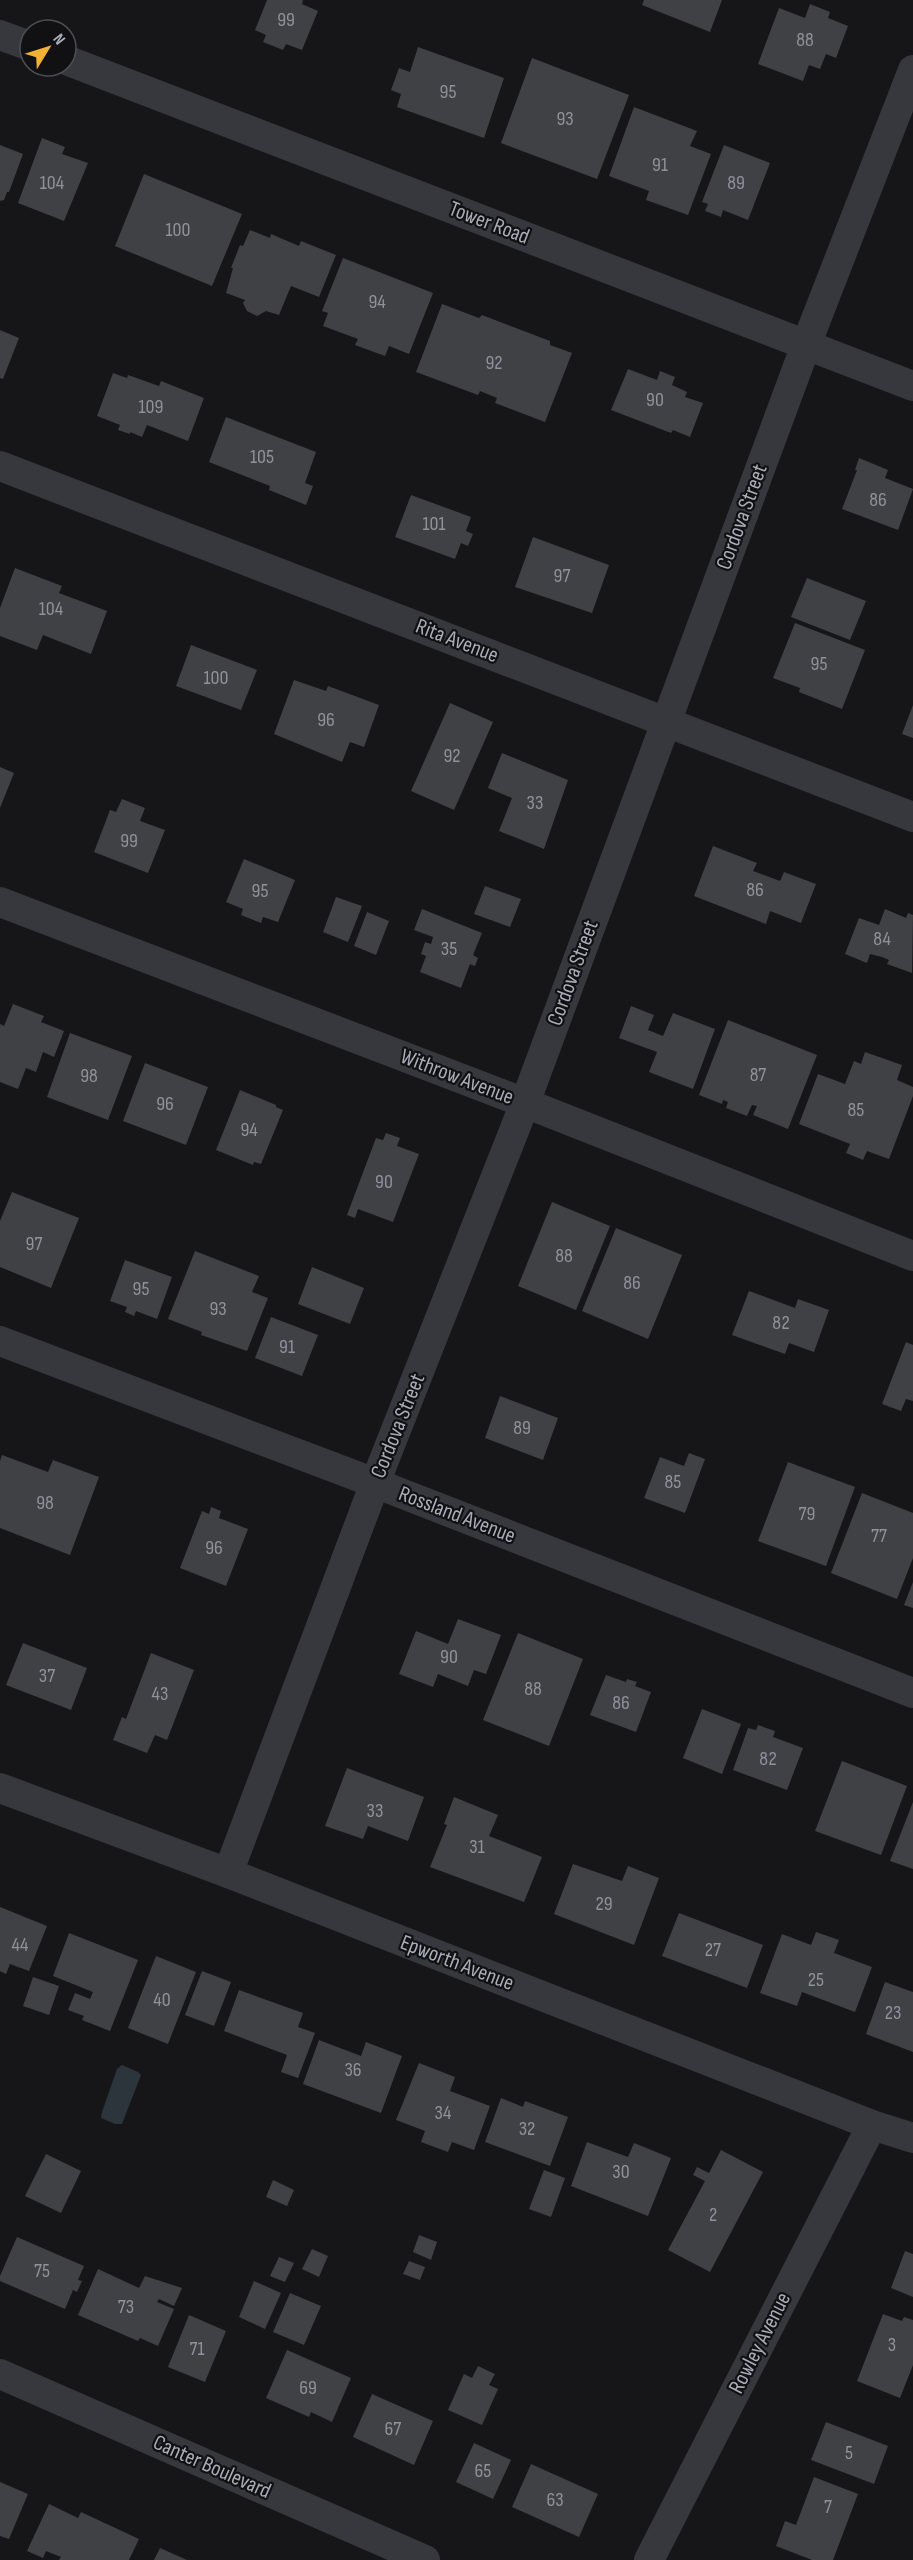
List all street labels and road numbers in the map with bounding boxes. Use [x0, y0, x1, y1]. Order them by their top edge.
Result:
street label: Tower Road [445, 195, 533, 251]
street label: Cordova Street [710, 460, 774, 573]
street label: Rita Avenue [412, 613, 502, 669]
street label: Cordova Street [541, 916, 605, 1029]
street label: Withrow Avenue [397, 1043, 517, 1111]
street label: Cordova Street [365, 1370, 431, 1482]
street label: Rossland Avenue [395, 1480, 519, 1550]
street label: Epworth Avenue [396, 1929, 518, 1997]
street label: Rowley Avenue [723, 2288, 797, 2398]
street label: Canter Boulevard [149, 2429, 275, 2505]

